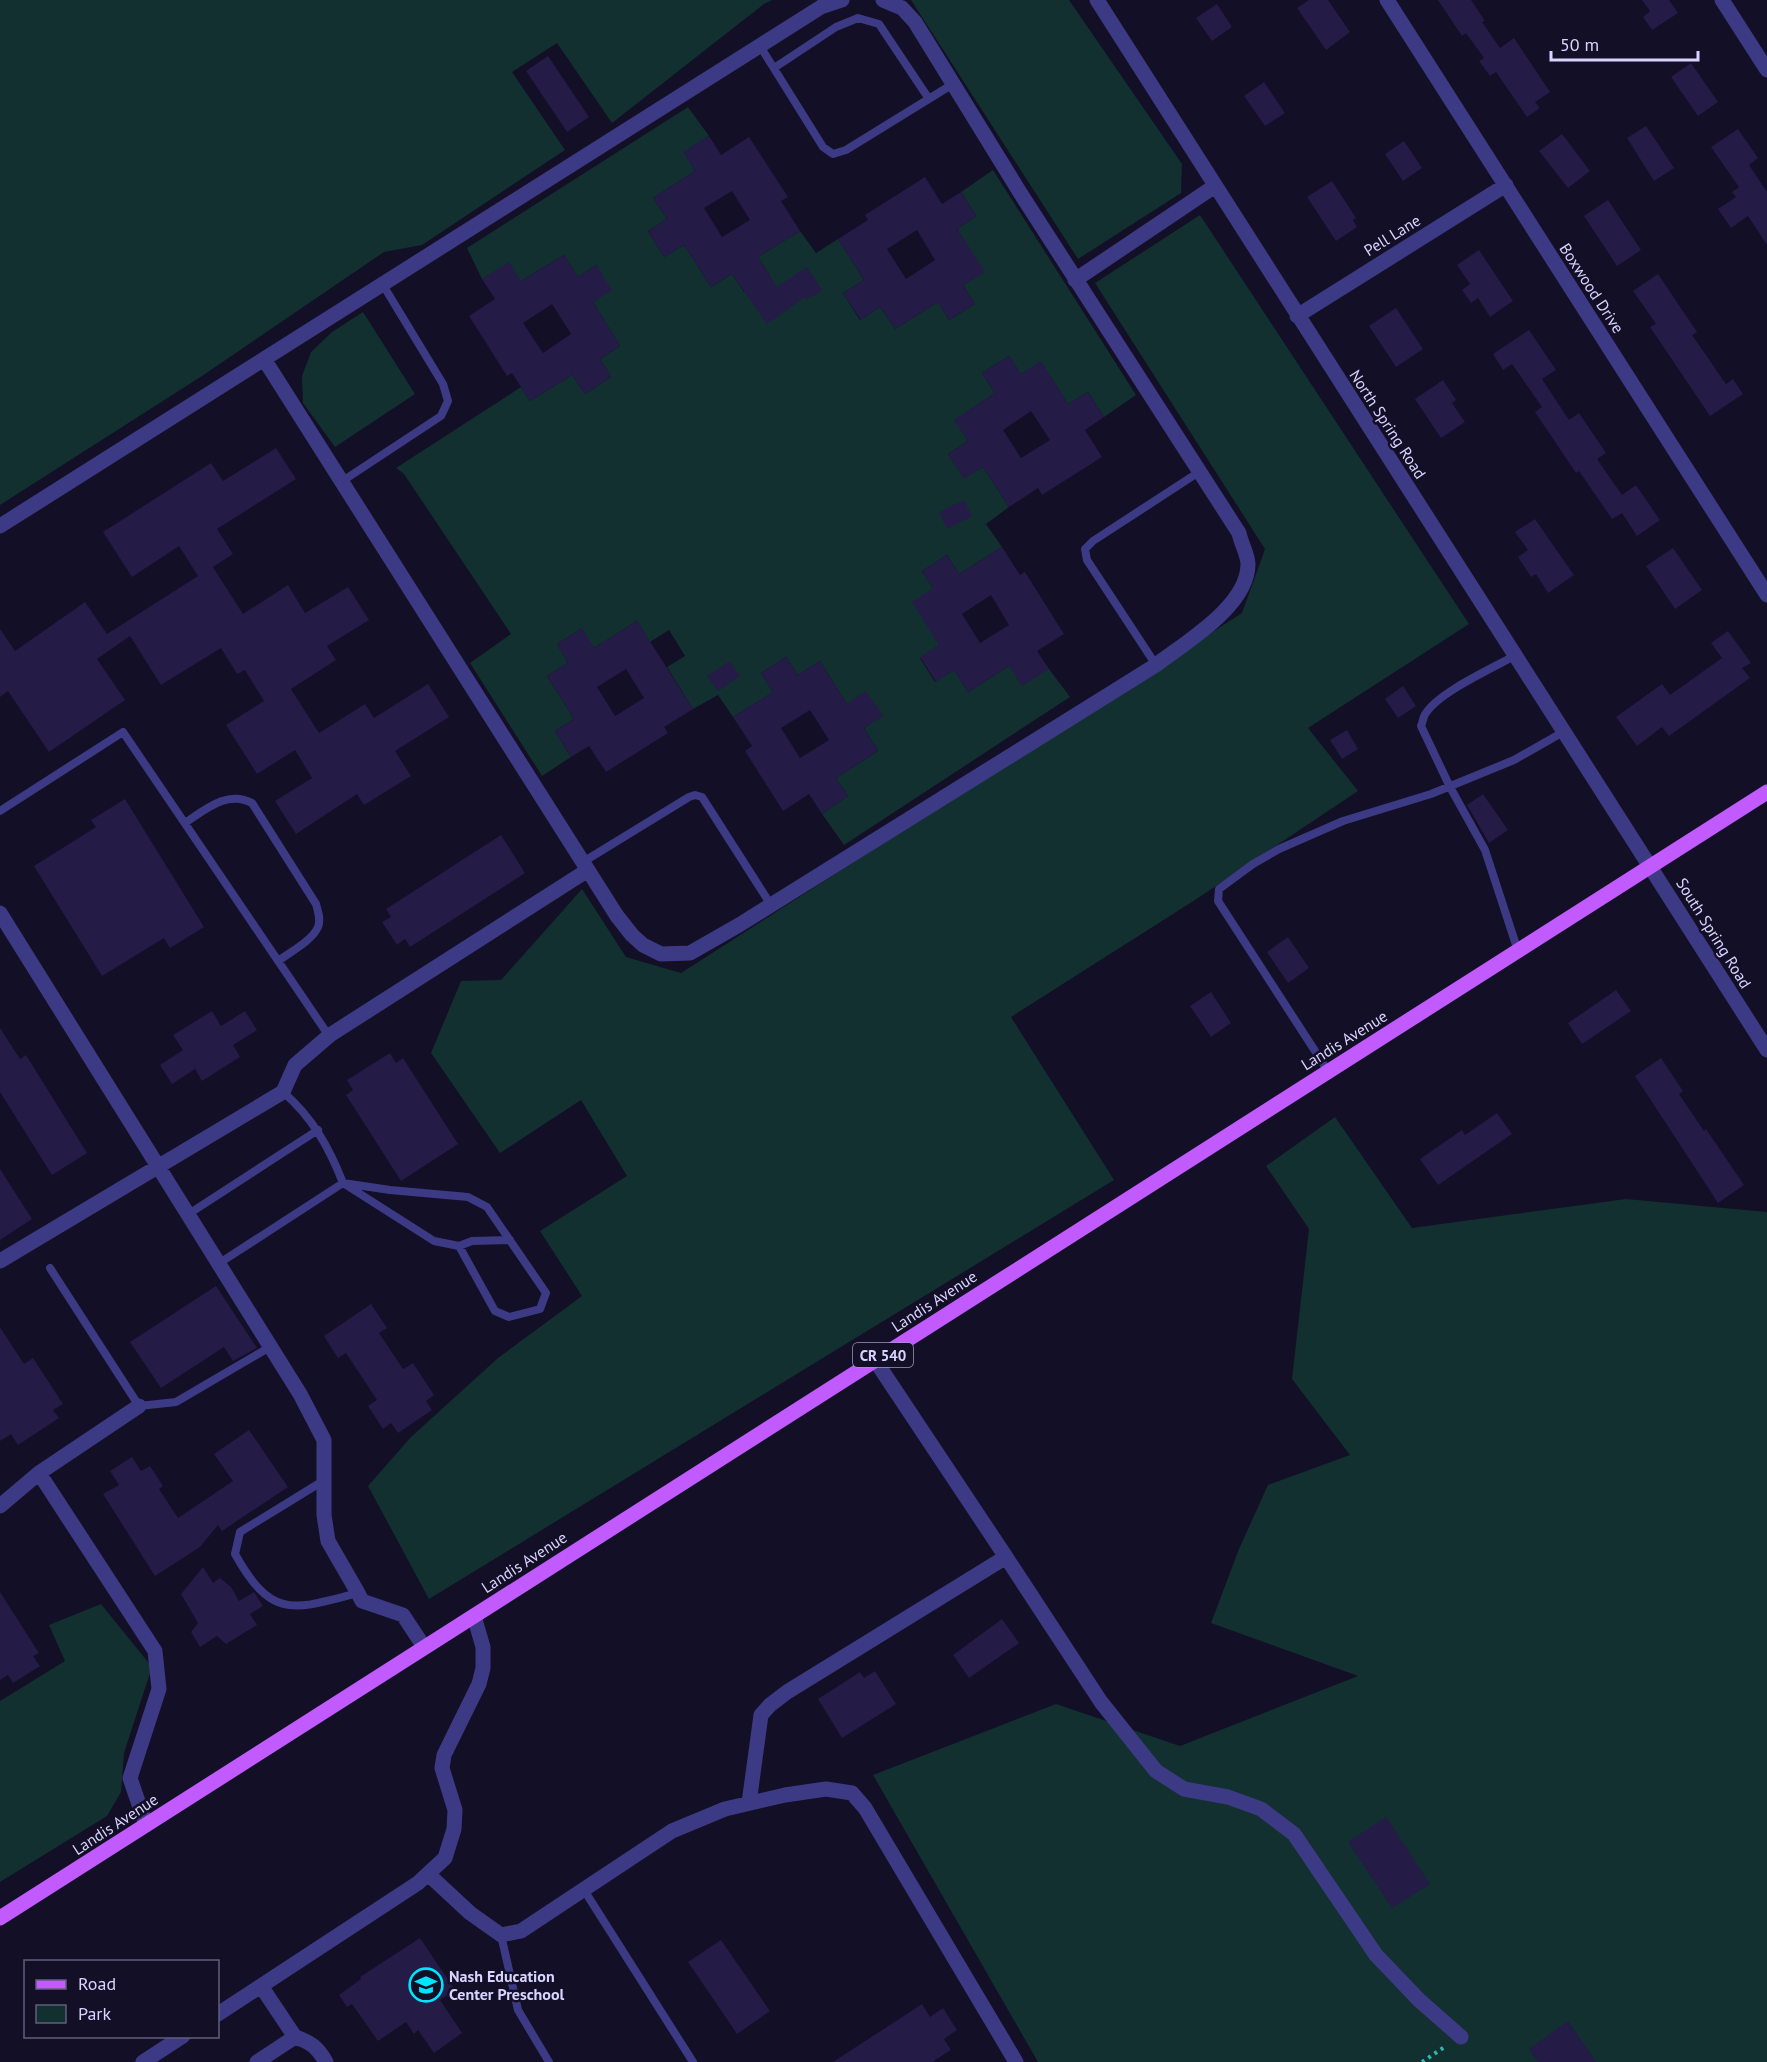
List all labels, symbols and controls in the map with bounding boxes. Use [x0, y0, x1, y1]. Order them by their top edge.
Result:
scale bar [1551, 24, 1698, 62]
text: 50 m [1560, 33, 1599, 56]
street label: Pell Lane [1360, 210, 1424, 260]
street label: Boxwood Drive [1555, 239, 1629, 337]
street label: North Spring Road [1345, 366, 1431, 482]
street label: South Spring Road [1672, 874, 1756, 992]
street label: Landis Avenue [1297, 1006, 1391, 1074]
street label: Landis Avenue [887, 1266, 981, 1336]
road number: CR 540 [853, 1343, 913, 1367]
street label: Landis Avenue [477, 1527, 571, 1597]
street label: Landis Avenue [68, 1789, 162, 1859]
legend [24, 1960, 219, 2038]
place label: Nash Education Center Preschool [449, 1966, 565, 2004]
school or university icon: Nash Education Center Preschool [408, 1967, 444, 2003]
text: Road [78, 1972, 116, 1995]
text: Park [78, 2002, 111, 2025]

